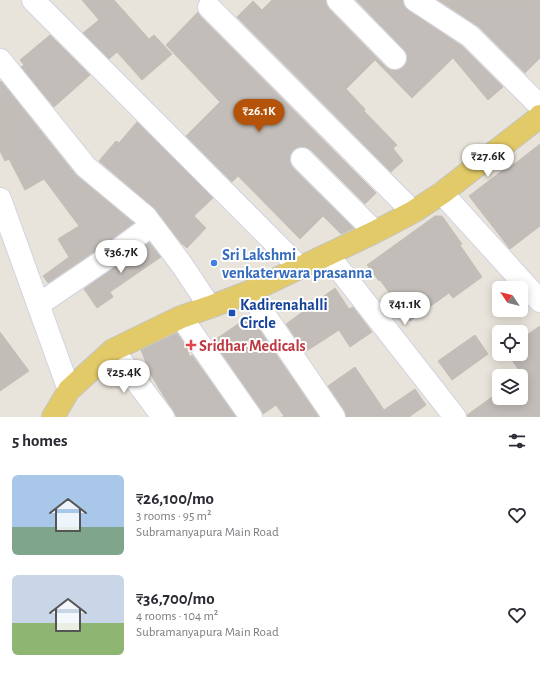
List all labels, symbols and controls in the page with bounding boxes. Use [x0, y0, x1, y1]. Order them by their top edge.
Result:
pin: ₹26.1K [226, 99, 292, 133]
text: ₹26.1K [242, 105, 276, 118]
pin: ₹27.6K [455, 144, 521, 178]
text: ₹27.6K [471, 150, 505, 163]
pin: ₹36.7K [88, 240, 154, 274]
text: ₹36.7K [104, 246, 138, 259]
place label: Sri Lakshmi venkaterwara prasanna [222, 247, 373, 281]
marker: Sri Lakshmi venkaterwara prasanna [209, 258, 219, 268]
north arrow [492, 281, 528, 317]
map controls [492, 281, 528, 405]
pin: ₹41.1K [372, 292, 438, 326]
place label: Kadirenahalli Circle [240, 297, 328, 331]
text: ₹41.1K [389, 298, 421, 311]
marker: Kadirenahalli Circle [227, 308, 237, 318]
button: locate [492, 325, 528, 361]
place label: Sridhar Medicals [199, 338, 306, 354]
marker: Sridhar Medicals [186, 340, 196, 350]
pin: ₹25.4K [91, 360, 157, 394]
text: ₹25.4K [107, 366, 141, 379]
button: layers [492, 369, 528, 405]
icon: filters [506, 430, 528, 452]
text: 5 homes [12, 432, 68, 449]
text: ₹26,100/mo [136, 490, 214, 507]
icon: home [44, 491, 92, 539]
icon: heart [506, 504, 528, 526]
text: 3 rooms · 95 m² [136, 510, 211, 523]
text: Subramanyapura Main Road [136, 526, 279, 539]
text: ₹36,700/mo [136, 590, 215, 607]
icon: home [44, 591, 92, 639]
icon: heart [506, 604, 528, 626]
text: 4 rooms · 104 m² [136, 610, 218, 623]
text: Subramanyapura Main Road [136, 626, 279, 639]

